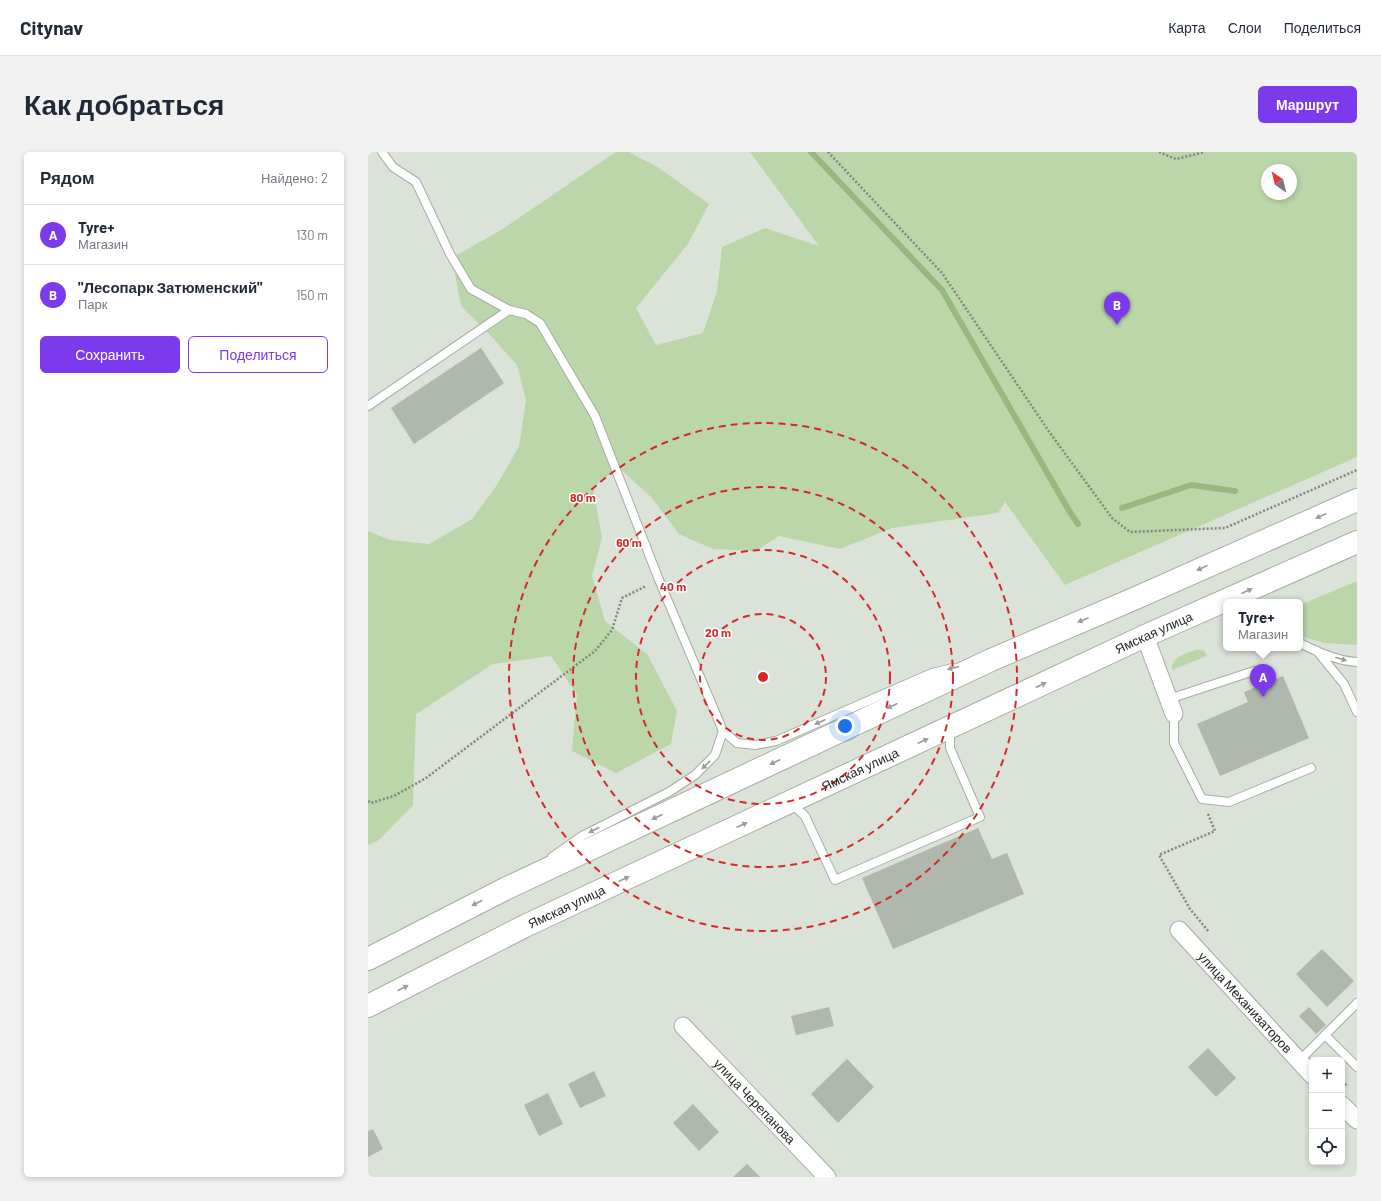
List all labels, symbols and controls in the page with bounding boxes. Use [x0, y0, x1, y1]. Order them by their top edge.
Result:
text: Citynav [20, 16, 83, 39]
text: Карта [1168, 19, 1206, 36]
text: Слои [1228, 19, 1262, 36]
text: Поделиться [1284, 19, 1361, 36]
button: Маршрут [1258, 86, 1357, 123]
text: Как добраться [24, 87, 224, 121]
north arrow [1261, 164, 1297, 200]
text: Рядом [40, 167, 95, 187]
text: Найдено: 2 [261, 170, 328, 186]
text: Tyre+ [78, 218, 115, 236]
text: A [49, 227, 57, 243]
text: 130 m [296, 227, 328, 243]
text: Магазин [78, 236, 128, 252]
text: "Лесопарк Затюменский" [78, 278, 263, 296]
text: B [49, 287, 57, 303]
text: 150 m [296, 287, 328, 303]
pin: B [1104, 292, 1130, 325]
text: Парк [78, 296, 108, 312]
button: Сохранить [40, 336, 180, 373]
button: Поделиться [188, 336, 328, 373]
text: 80 m [570, 490, 596, 504]
one-way arrow [1316, 513, 1327, 519]
text: 60 m [616, 535, 642, 549]
one-way arrow [1197, 565, 1208, 571]
text: 40 m [660, 579, 686, 593]
one-way arrow [1242, 588, 1253, 594]
popup [1223, 599, 1303, 651]
street label: Ямская улица [1112, 608, 1196, 657]
text: Tyre+ [1238, 608, 1274, 626]
one-way arrow [1078, 617, 1089, 623]
text: 20 m [705, 625, 731, 639]
text: Магазин [1238, 626, 1288, 642]
one-way arrow [1336, 656, 1348, 662]
pin: A [1250, 664, 1276, 697]
one-way arrow [947, 666, 959, 672]
centre of rings [756, 670, 770, 684]
one-way arrow [1035, 682, 1046, 688]
one-way arrow [887, 703, 898, 709]
your location [835, 716, 855, 736]
one-way arrow [814, 719, 825, 725]
one-way arrow [917, 737, 929, 744]
street label: Ямская улица [819, 744, 902, 794]
one-way arrow [769, 759, 780, 765]
one-way arrow [701, 760, 711, 769]
one-way arrow [652, 814, 663, 820]
one-way arrow [736, 822, 748, 828]
one-way arrow [588, 826, 600, 833]
one-way arrow [618, 876, 630, 882]
street label: Ямская улица [525, 881, 608, 932]
one-way arrow [471, 900, 483, 907]
street label: улица Механизаторов [1195, 948, 1296, 1056]
one-way arrow [397, 985, 409, 992]
street label: улица Черепанова [711, 1055, 800, 1148]
map controls [1309, 1057, 1345, 1165]
button: + [1309, 1057, 1345, 1093]
button: − [1309, 1093, 1345, 1129]
button: locate [1309, 1129, 1345, 1165]

